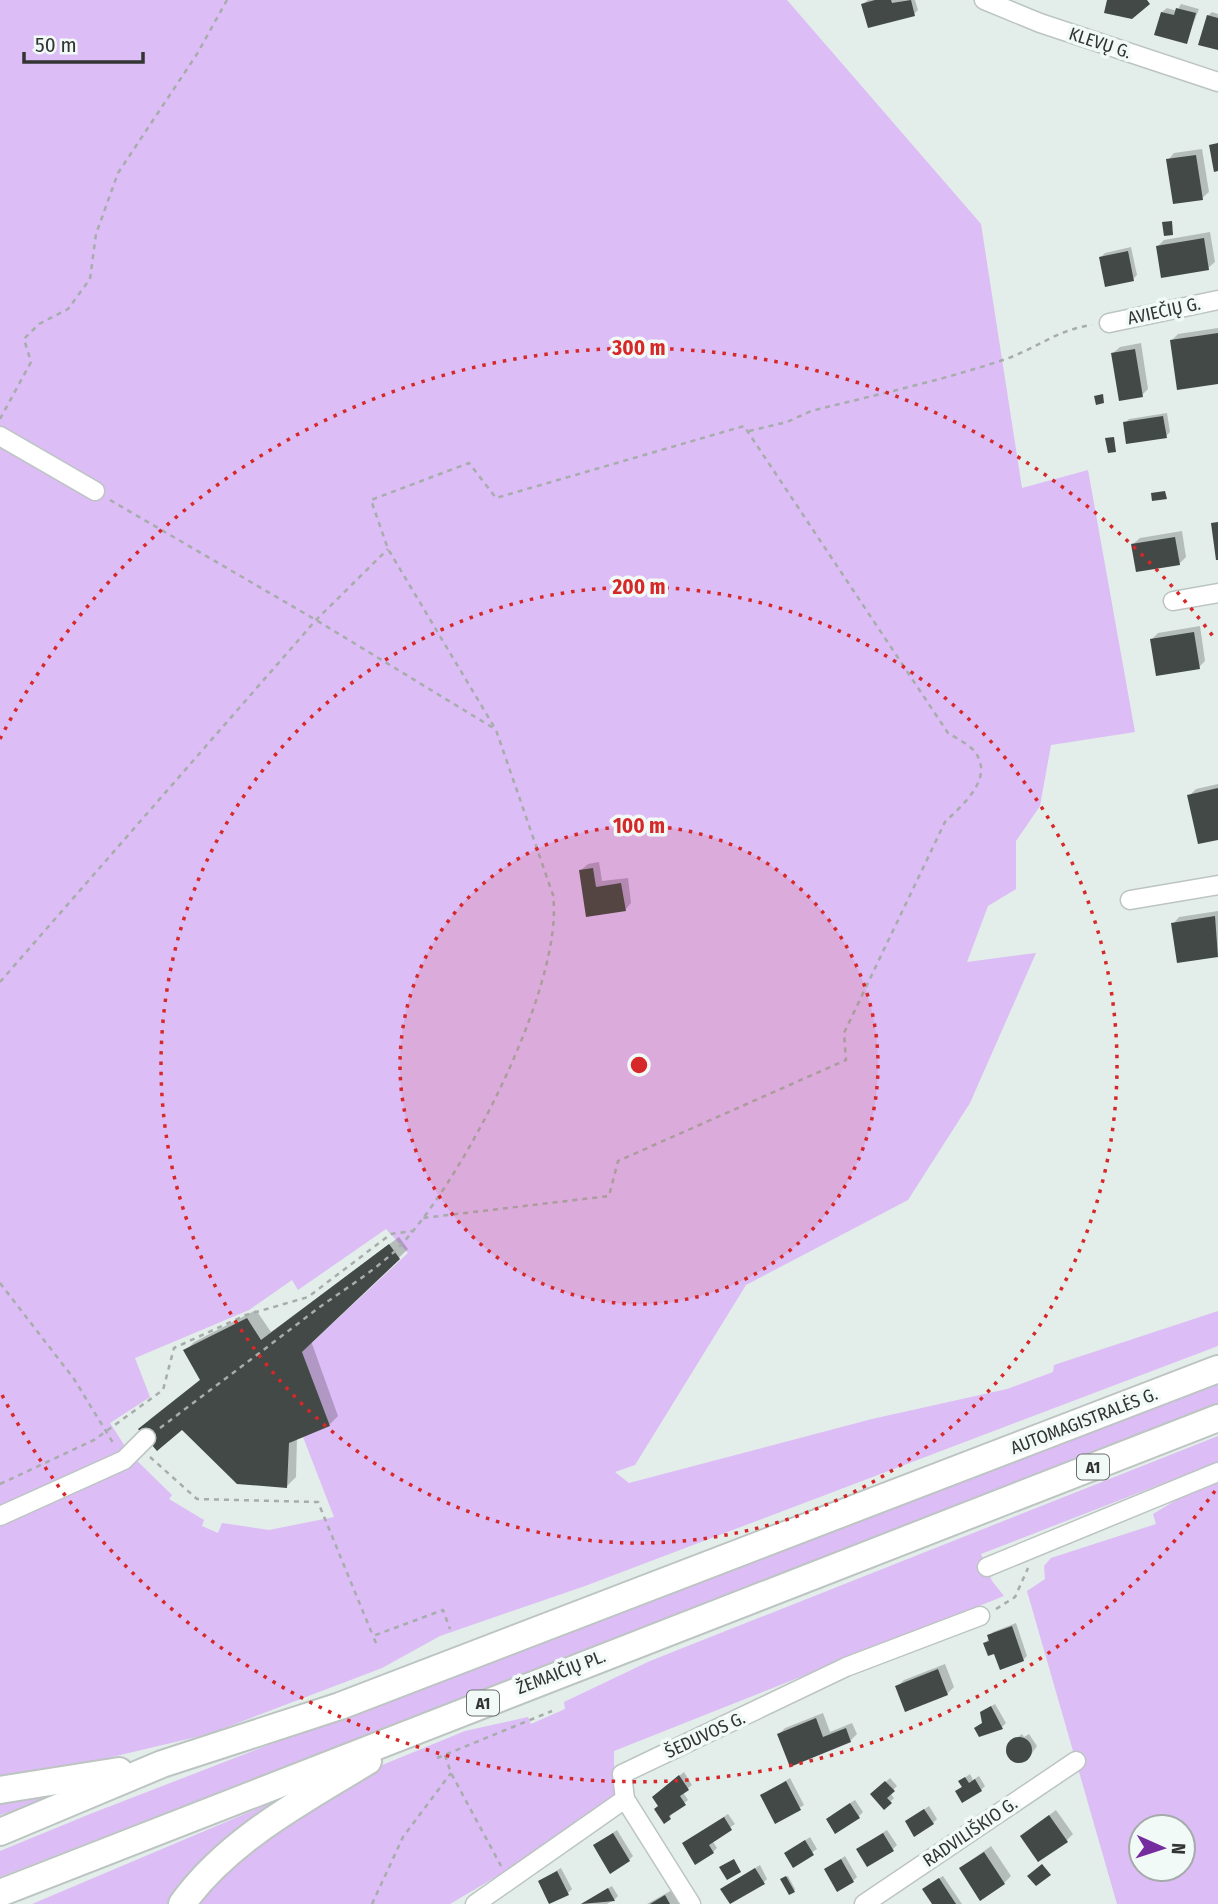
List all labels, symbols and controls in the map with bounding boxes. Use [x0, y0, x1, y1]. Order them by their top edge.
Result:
scale bar [24, 21, 144, 65]
street label: KLEVŲ G. [1066, 23, 1134, 63]
text: 50 m [35, 32, 77, 58]
street label: AVIEČIŲ G. [1125, 292, 1203, 329]
text: 300 m [611, 335, 666, 361]
text: 200 m [611, 574, 666, 600]
text: 100 m [613, 813, 665, 839]
centre of rings [627, 1053, 651, 1077]
street label: AUTOMAGISTRALĖS G. [1007, 1383, 1161, 1459]
road number: A1 [1077, 1455, 1109, 1480]
street label: ŽEMAIČIŲ PL. [513, 1645, 609, 1699]
road number: A1 [467, 1690, 499, 1716]
street label: ŠEDUVOS G. [661, 1707, 749, 1763]
street label: RADVILIŠKIO G. [919, 1792, 1022, 1872]
north arrow [1127, 1813, 1197, 1883]
text: N [1167, 1843, 1190, 1855]

